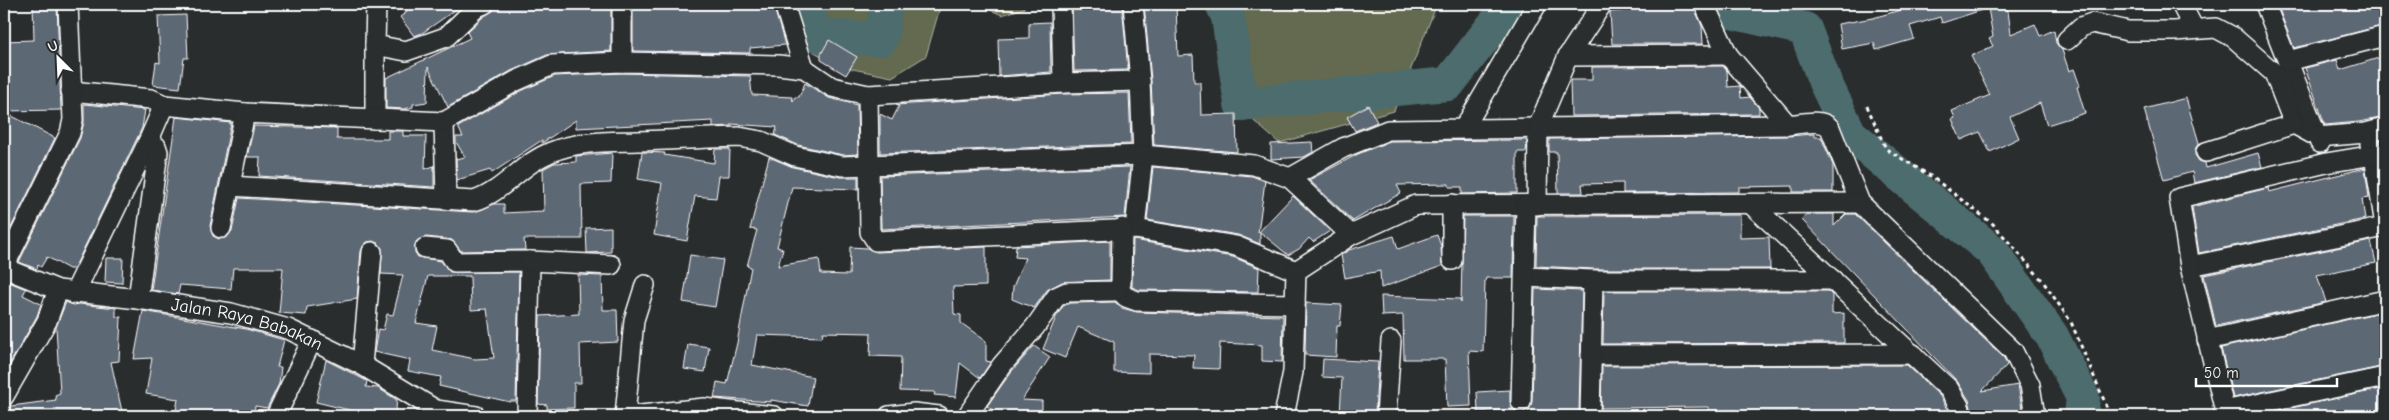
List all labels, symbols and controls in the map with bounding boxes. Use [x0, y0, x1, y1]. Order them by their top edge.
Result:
north arrow [32, 32, 82, 82]
text: U [45, 37, 61, 56]
street label: Jalan Raya Babakan [170, 294, 326, 355]
scale bar [2196, 355, 2338, 387]
text: 50 m [2204, 364, 2239, 382]

